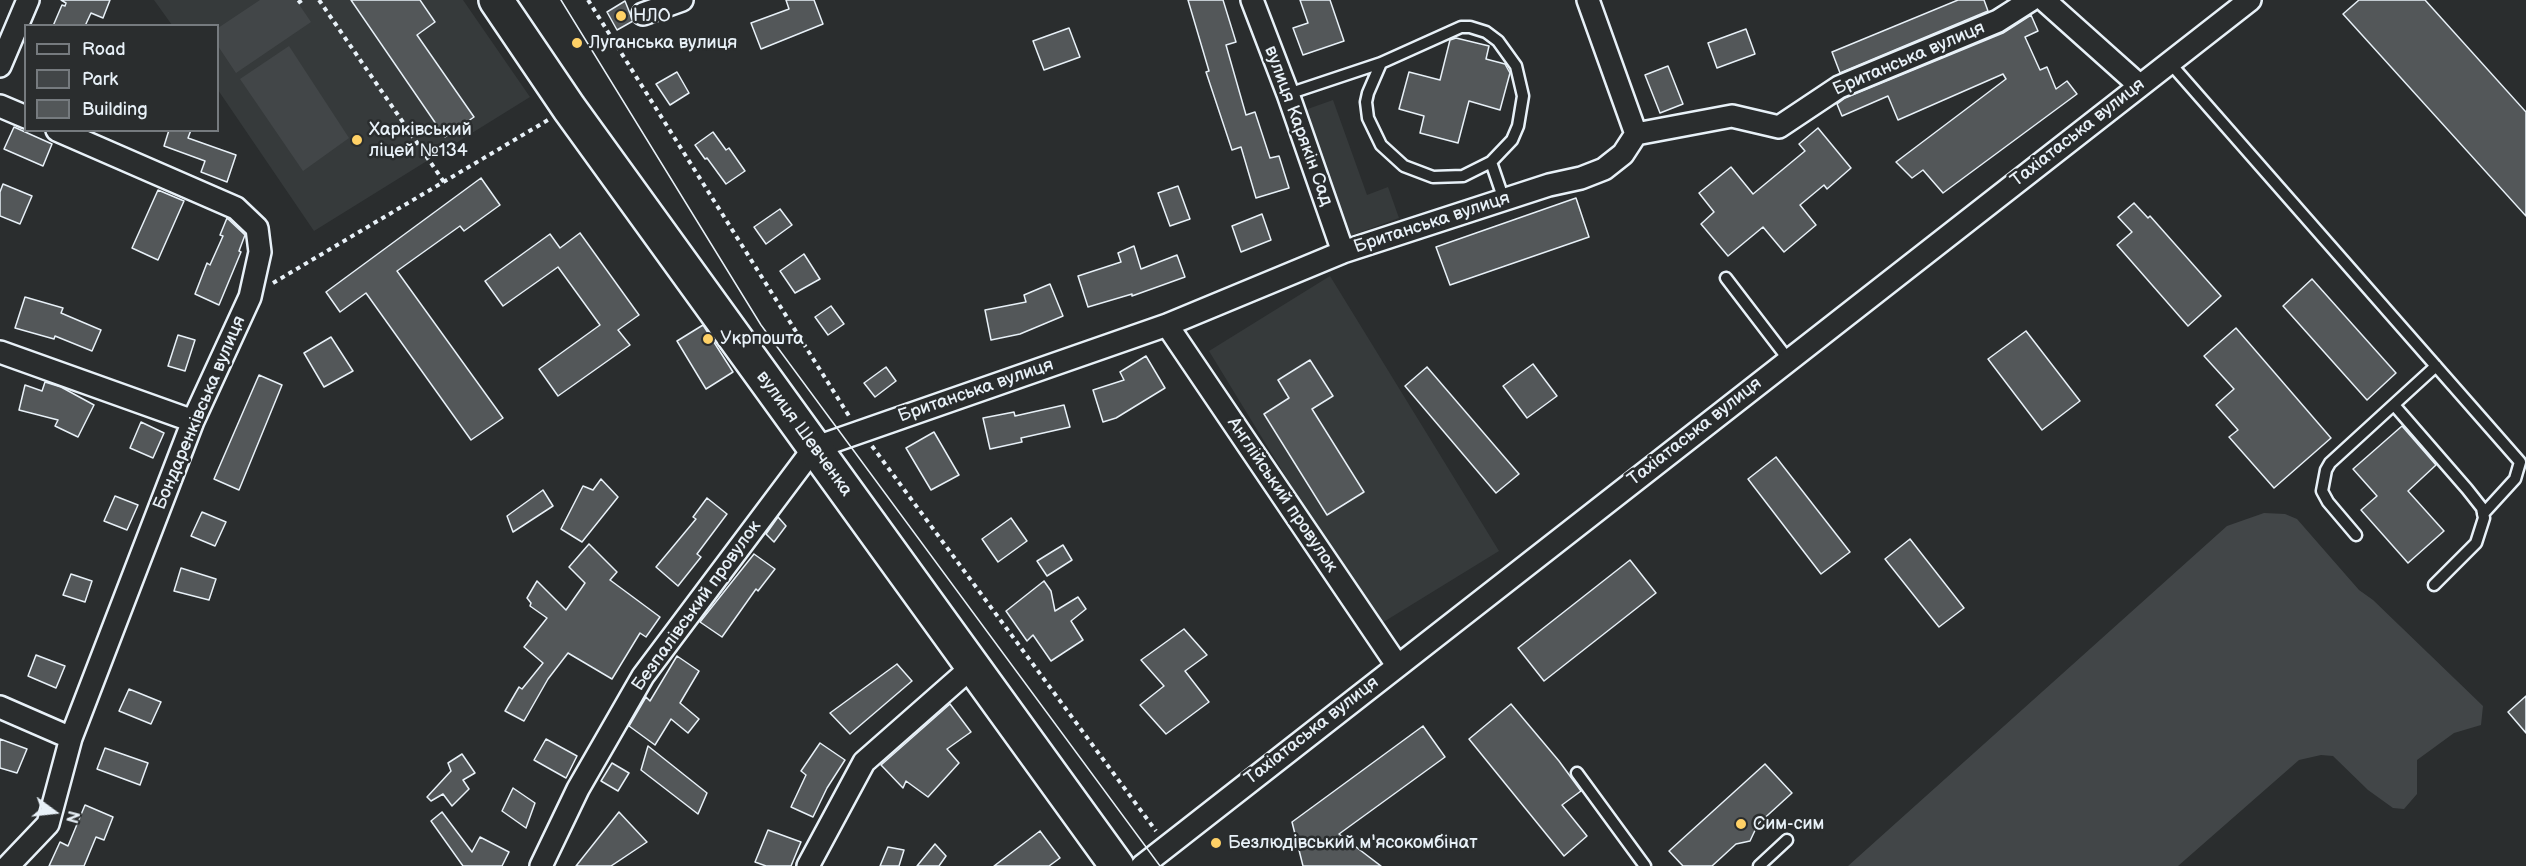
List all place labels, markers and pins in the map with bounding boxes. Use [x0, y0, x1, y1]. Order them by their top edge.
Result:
place label: НЛО [633, 5, 671, 27]
marker: НЛО [614, 9, 628, 23]
place label: Луганська вулиця [589, 32, 737, 54]
marker: Луганська вулиця [570, 36, 584, 50]
place label: Харківський ліцей №134 [369, 119, 472, 162]
marker: Харківський ліцей №134 [350, 133, 364, 147]
place label: Укрпошта [720, 328, 804, 350]
marker: Укрпошта [701, 332, 715, 346]
place label: Сим-сим [1753, 813, 1824, 835]
marker: Сим-сим [1734, 817, 1748, 831]
place label: Безлюдівський м'ясокомбінат [1228, 832, 1478, 854]
marker: Безлюдівський м'ясокомбінат [1209, 836, 1223, 850]

